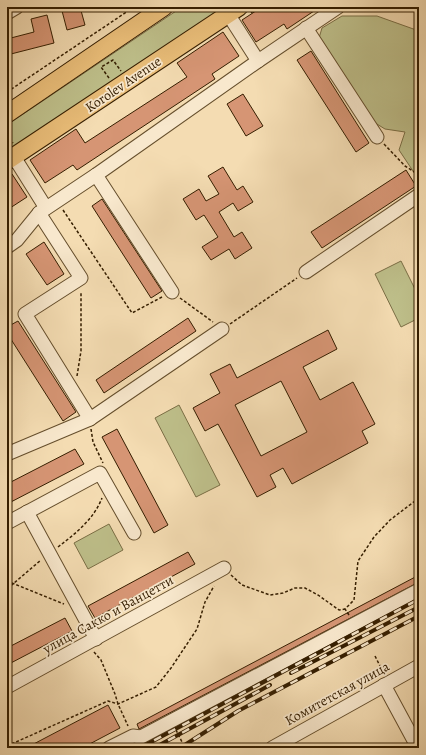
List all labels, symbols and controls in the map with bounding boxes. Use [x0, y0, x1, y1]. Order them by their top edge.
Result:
street label: Korolev Avenue [82, 52, 165, 117]
street label: улица Сакко и Ванцетти [39, 571, 177, 659]
street label: Комитетская улица [282, 657, 393, 730]

